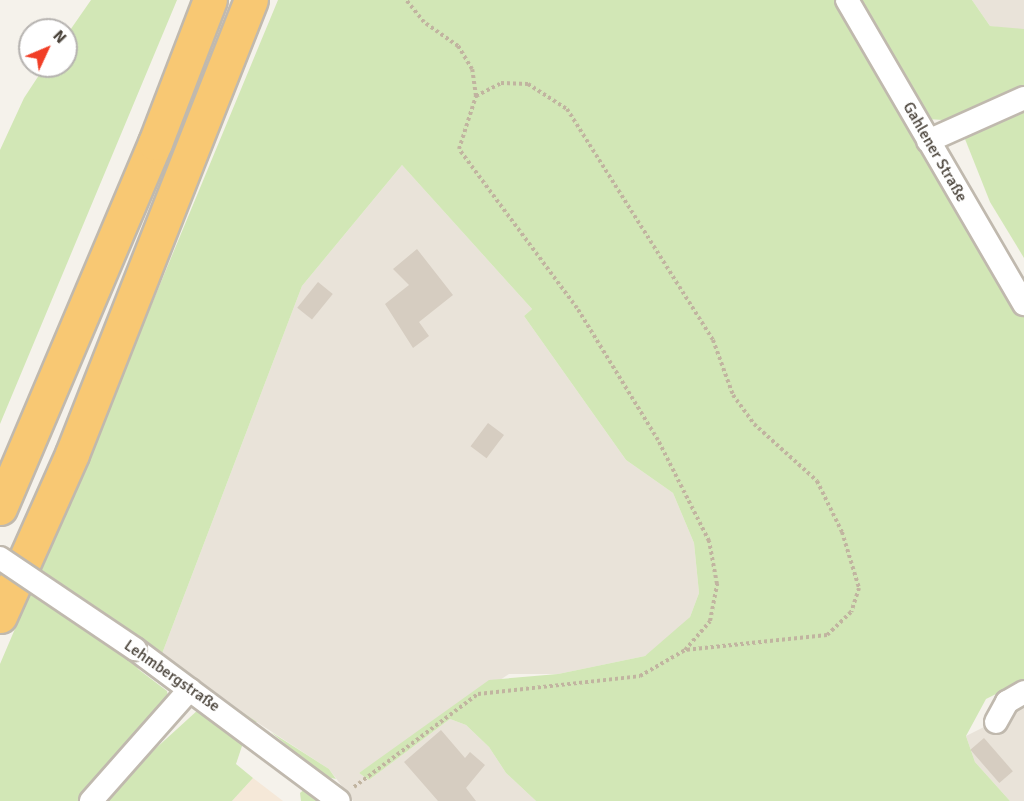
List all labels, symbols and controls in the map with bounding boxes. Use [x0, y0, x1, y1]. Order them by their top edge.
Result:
north arrow [18, 18, 78, 78]
text: N [48, 26, 71, 48]
street label: Gahlener Straße [899, 99, 971, 205]
street label: Lehmbergstraße [120, 636, 224, 716]

